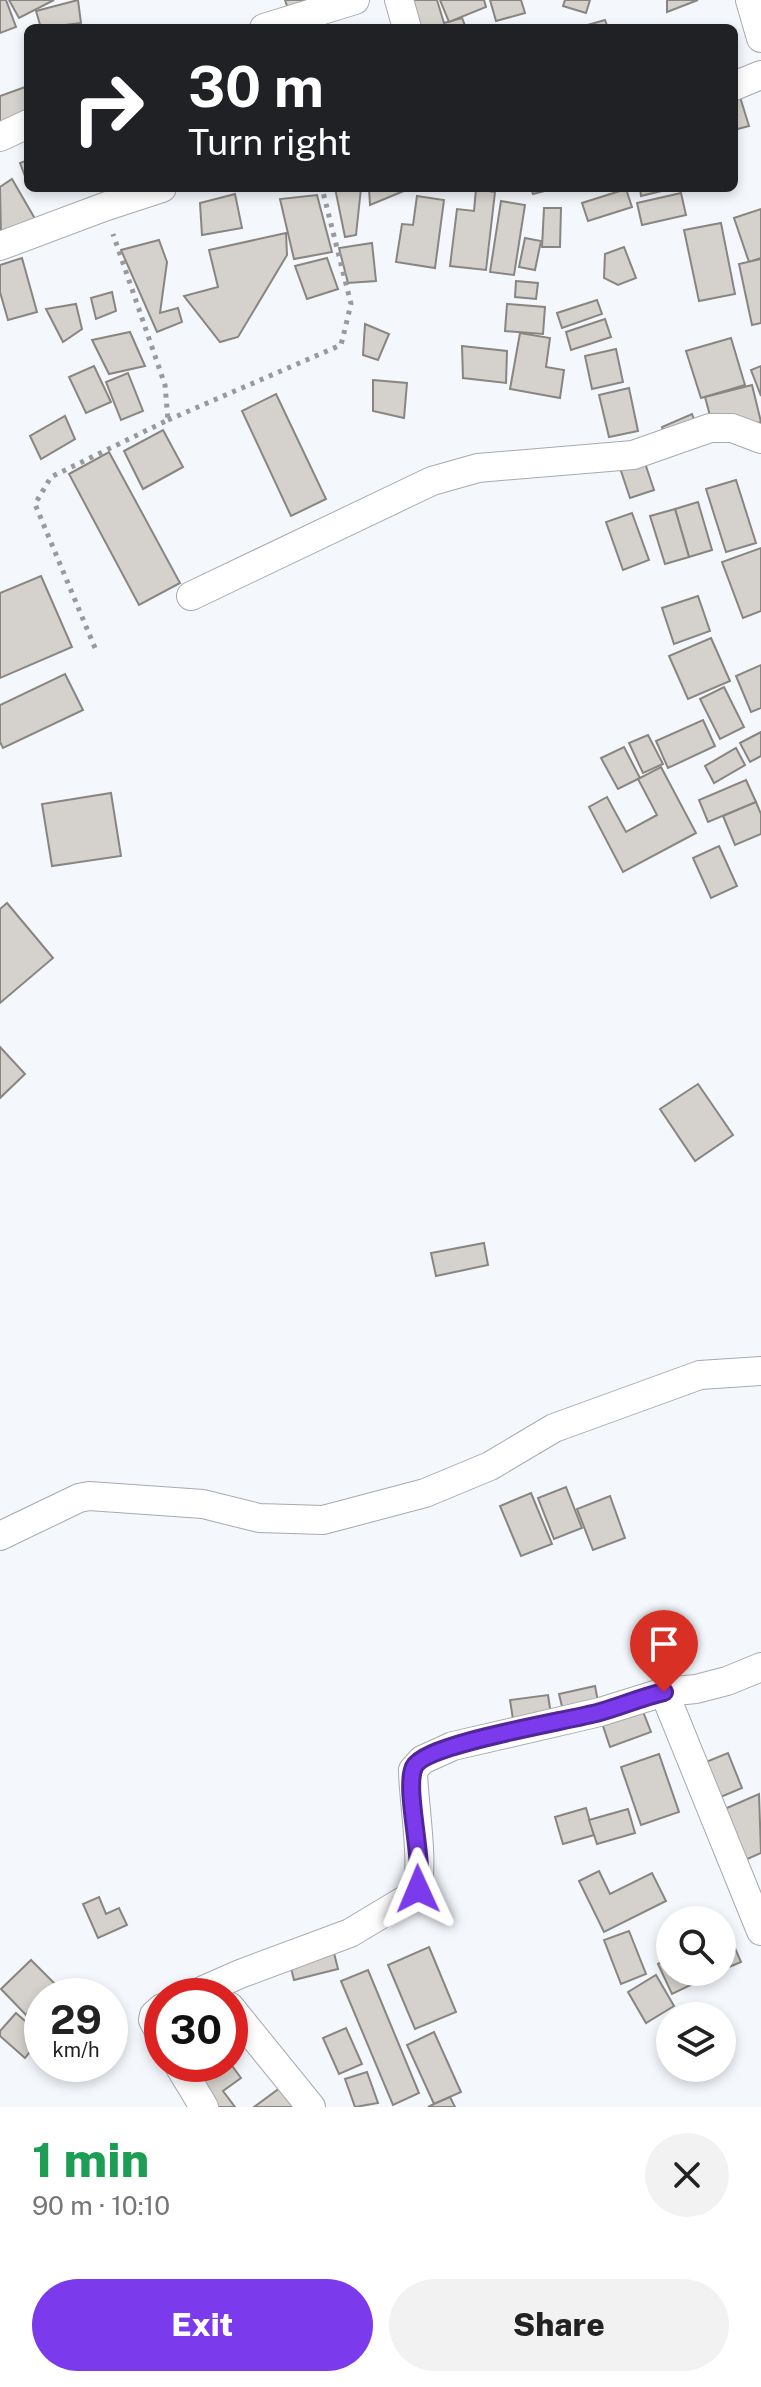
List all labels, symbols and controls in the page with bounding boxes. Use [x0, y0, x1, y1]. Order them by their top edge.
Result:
text: 30 m [188, 54, 324, 120]
icon: right [56, 56, 160, 160]
text: Turn right [188, 121, 351, 163]
pin [630, 1610, 698, 1692]
icon: arrive [642, 1622, 686, 1666]
position arrow [376, 1847, 460, 1931]
map controls [656, 1906, 736, 2082]
button: search [656, 1906, 736, 1986]
speed limit sign: 30 [144, 1978, 248, 2082]
text: 29 [50, 1996, 102, 2043]
button: layers [656, 2002, 736, 2082]
text: km/h [52, 2038, 100, 2062]
text: 1 min [32, 2131, 149, 2188]
button: close [645, 2133, 729, 2217]
text: 90 m · 10:10 [32, 2190, 170, 2221]
button: Exit [32, 2279, 373, 2371]
button: Share [389, 2279, 729, 2371]

